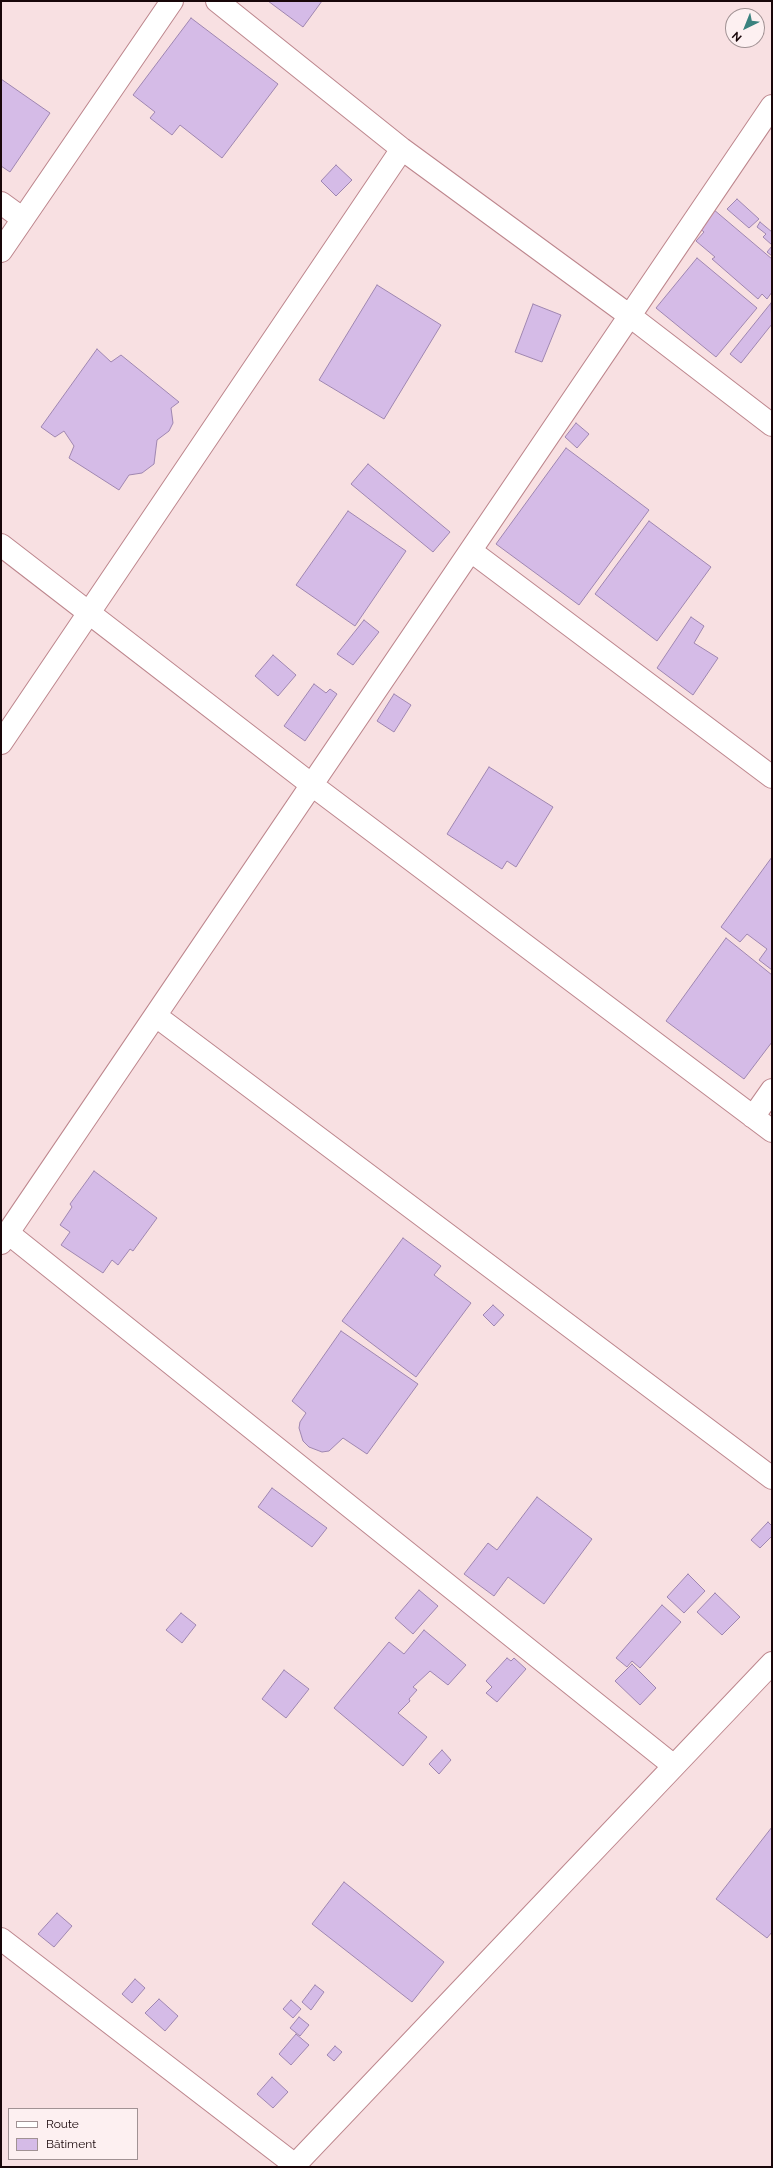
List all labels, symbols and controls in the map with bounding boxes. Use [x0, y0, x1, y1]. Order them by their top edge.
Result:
north arrow [725, 8, 765, 48]
text: N [730, 29, 745, 44]
legend [8, 2108, 138, 2160]
text: Route [46, 2117, 79, 2131]
text: Bâtiment [46, 2137, 96, 2151]

